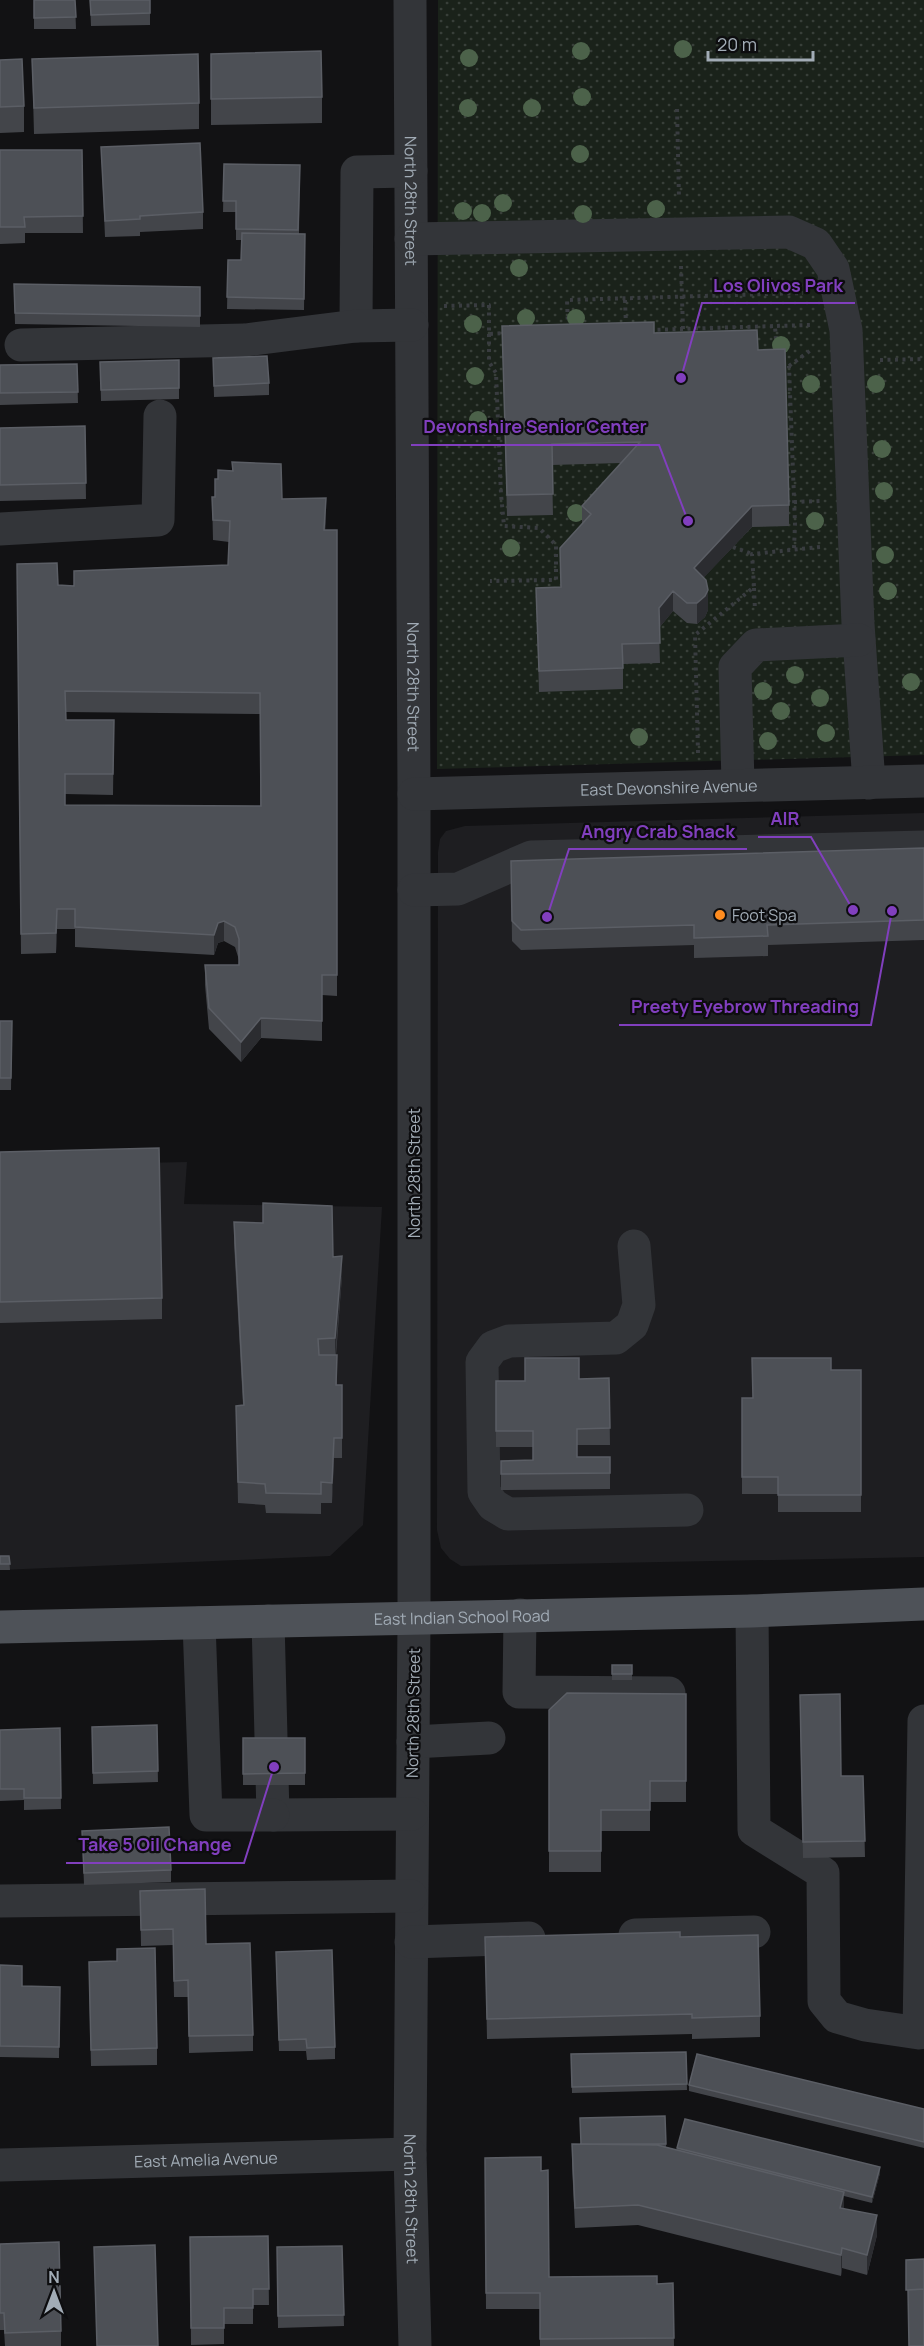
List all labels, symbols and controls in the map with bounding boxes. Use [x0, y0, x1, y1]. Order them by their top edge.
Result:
scale bar [708, 24, 813, 62]
text: 20 m [717, 32, 757, 56]
street label: North 28th Street [400, 136, 422, 266]
callout: Los Olivos Park [702, 267, 855, 303]
text: Los Olivos Park [713, 273, 844, 297]
callout: Devonshire Senior Center [411, 409, 659, 445]
text: Devonshire Senior Center [423, 414, 647, 438]
street label: North 28th Street [402, 622, 425, 752]
street label: East Devonshire Avenue [580, 774, 758, 801]
callout: AIR [758, 801, 811, 837]
text: AIR [771, 806, 800, 830]
callout: Angry Crab Shack [569, 813, 747, 849]
text: Angry Crab Shack [581, 819, 736, 843]
place label: Foot Spa [732, 904, 797, 926]
marker: Foot Spa [713, 908, 727, 922]
callout: Preety Eyebrow Threading [619, 989, 871, 1025]
text: Preety Eyebrow Threading [631, 994, 859, 1018]
street label: North 28th Street [403, 1108, 425, 1238]
street label: East Indian School Road [374, 1604, 550, 1630]
street label: North 28th Street [401, 1648, 425, 1778]
callout: Take 5 Oil Change [66, 1827, 244, 1863]
text: Take 5 Oil Change [78, 1832, 232, 1856]
street label: North 28th Street [399, 2134, 424, 2264]
street label: East Amelia Avenue [134, 2147, 278, 2172]
north arrow [24, 2262, 84, 2322]
text: N [48, 2266, 60, 2288]

